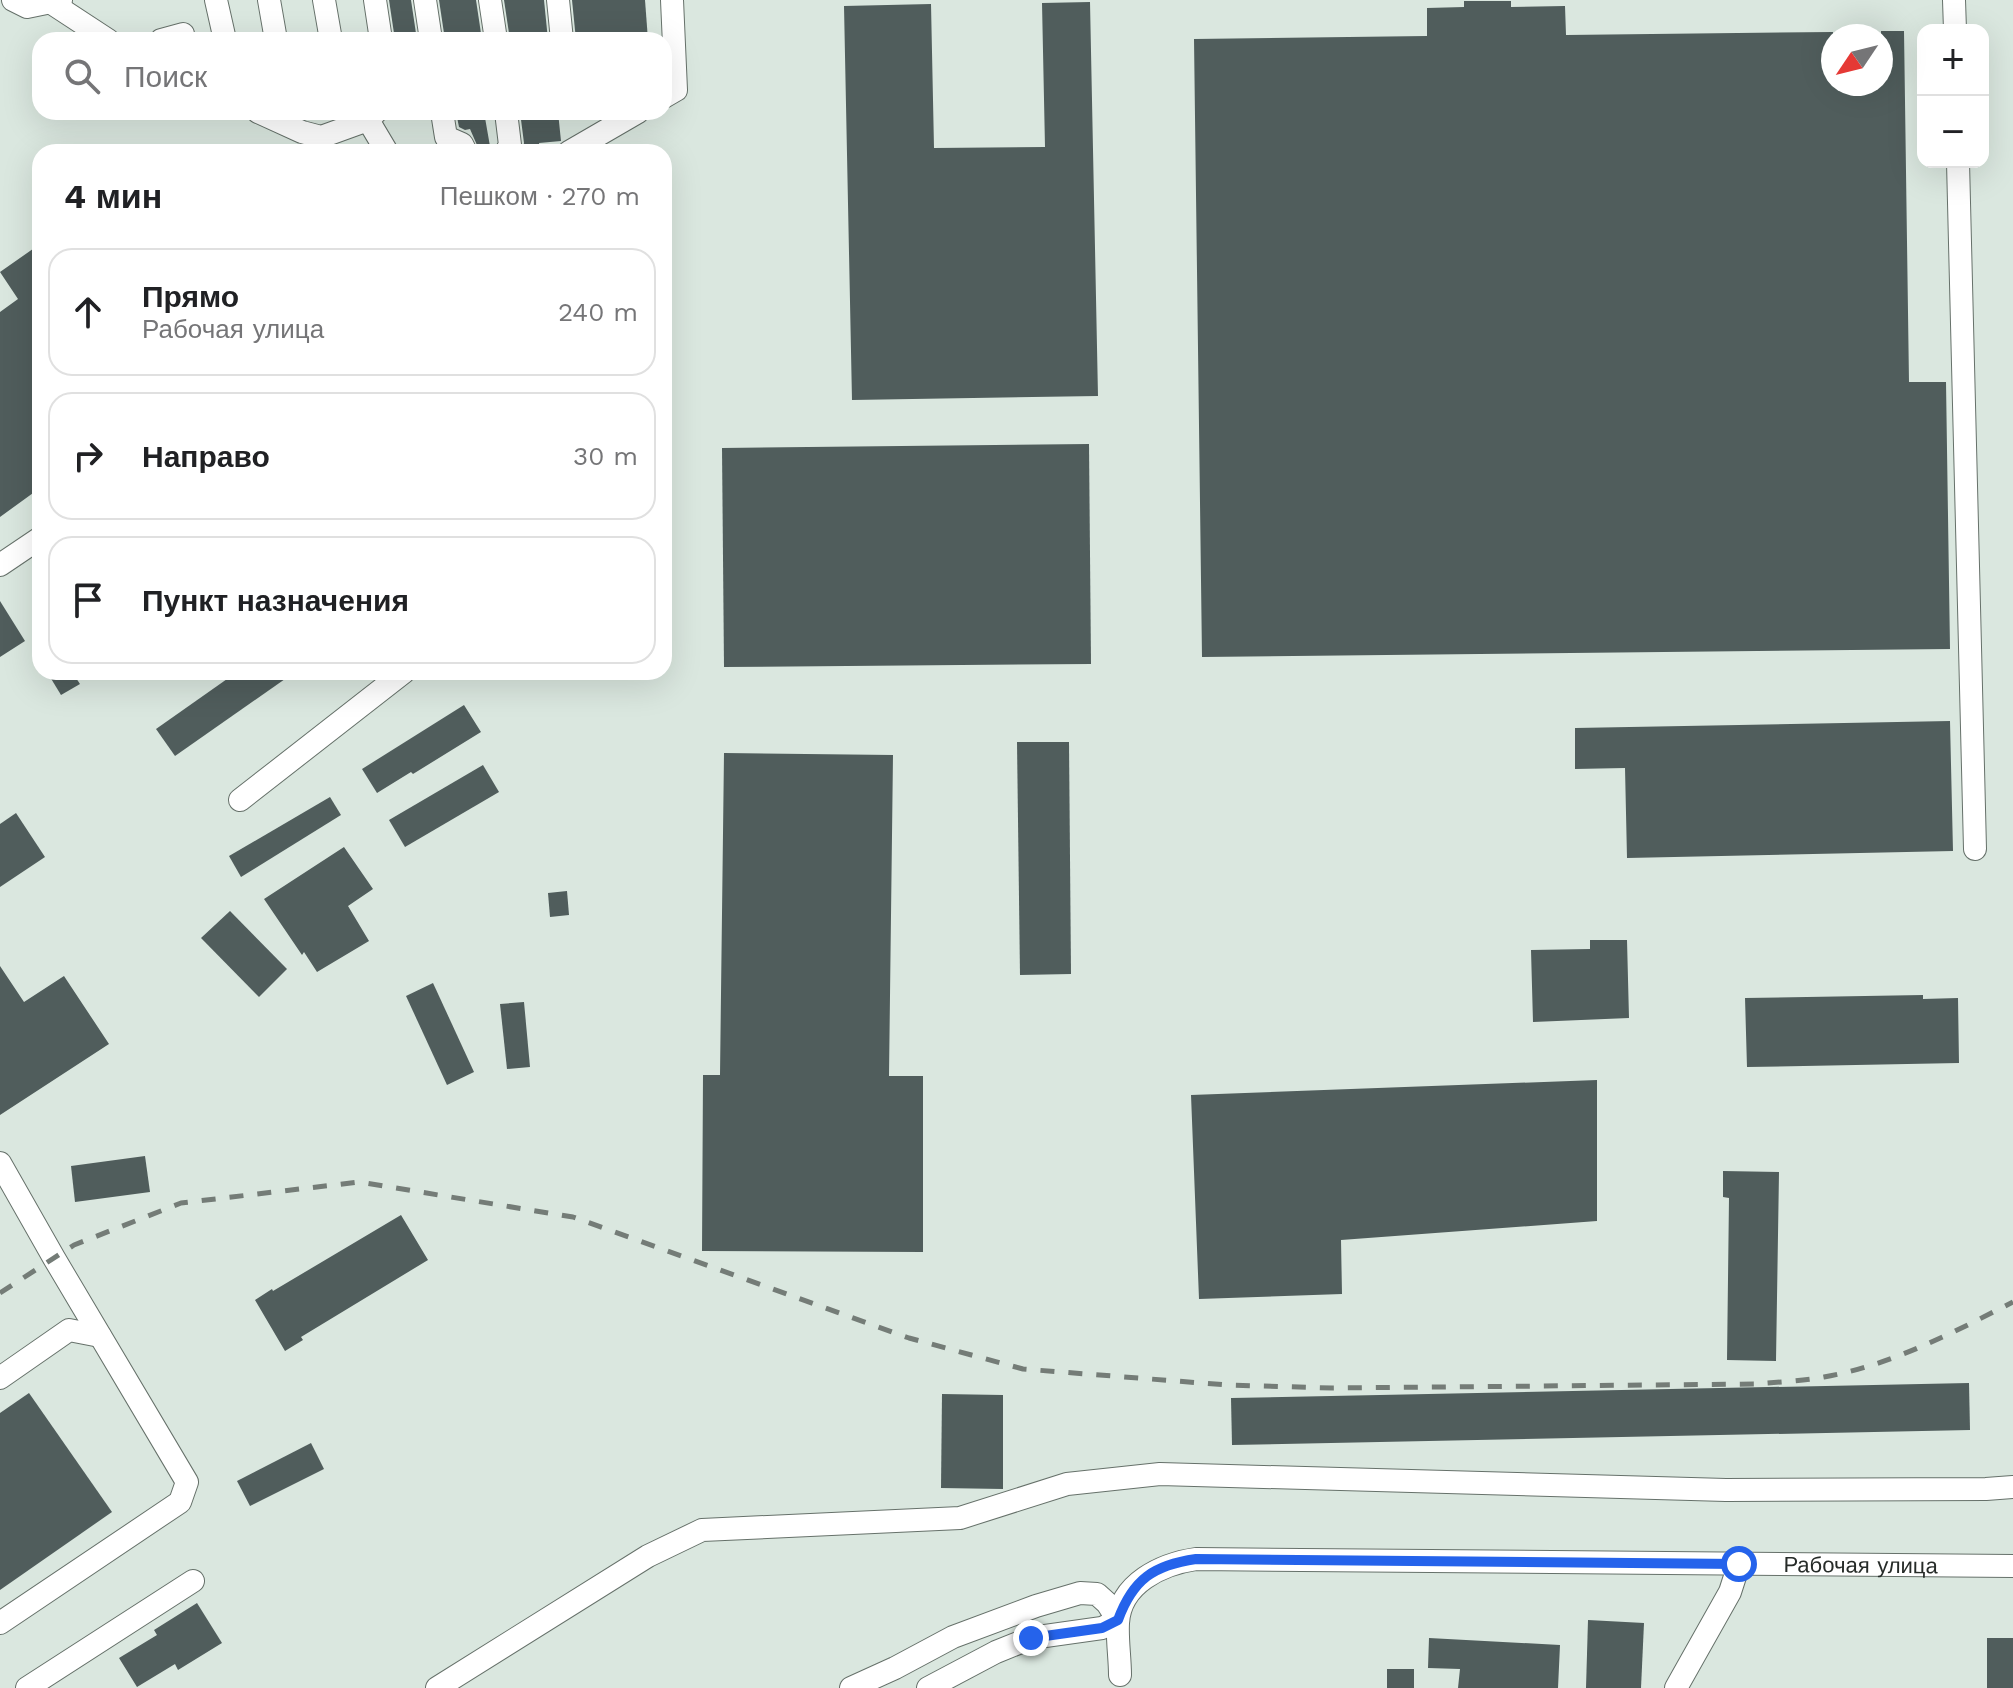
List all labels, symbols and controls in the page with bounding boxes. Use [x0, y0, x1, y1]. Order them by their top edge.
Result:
north arrow [1821, 24, 1893, 96]
map controls [1917, 24, 1989, 168]
button: + [1917, 24, 1989, 96]
search box [32, 32, 672, 120]
icon: search [60, 54, 104, 98]
text: Поиск [124, 59, 207, 94]
button: − [1917, 96, 1989, 168]
text: 4 мин [64, 176, 162, 216]
text: Пешком · 270 m [440, 181, 640, 211]
text: Прямо [142, 279, 239, 314]
icon: ahead [66, 290, 110, 334]
text: 240 m [558, 297, 638, 327]
text: Рабочая улица [142, 314, 324, 344]
icon: right [66, 434, 110, 478]
text: Направо [142, 439, 270, 474]
text: 30 m [573, 441, 638, 471]
icon: arrive [66, 578, 110, 622]
text: Пункт назначения [142, 583, 409, 618]
route start [1721, 1546, 1757, 1582]
street label: Рабочая улица [1783, 1552, 1939, 1578]
route end [1013, 1620, 1049, 1656]

